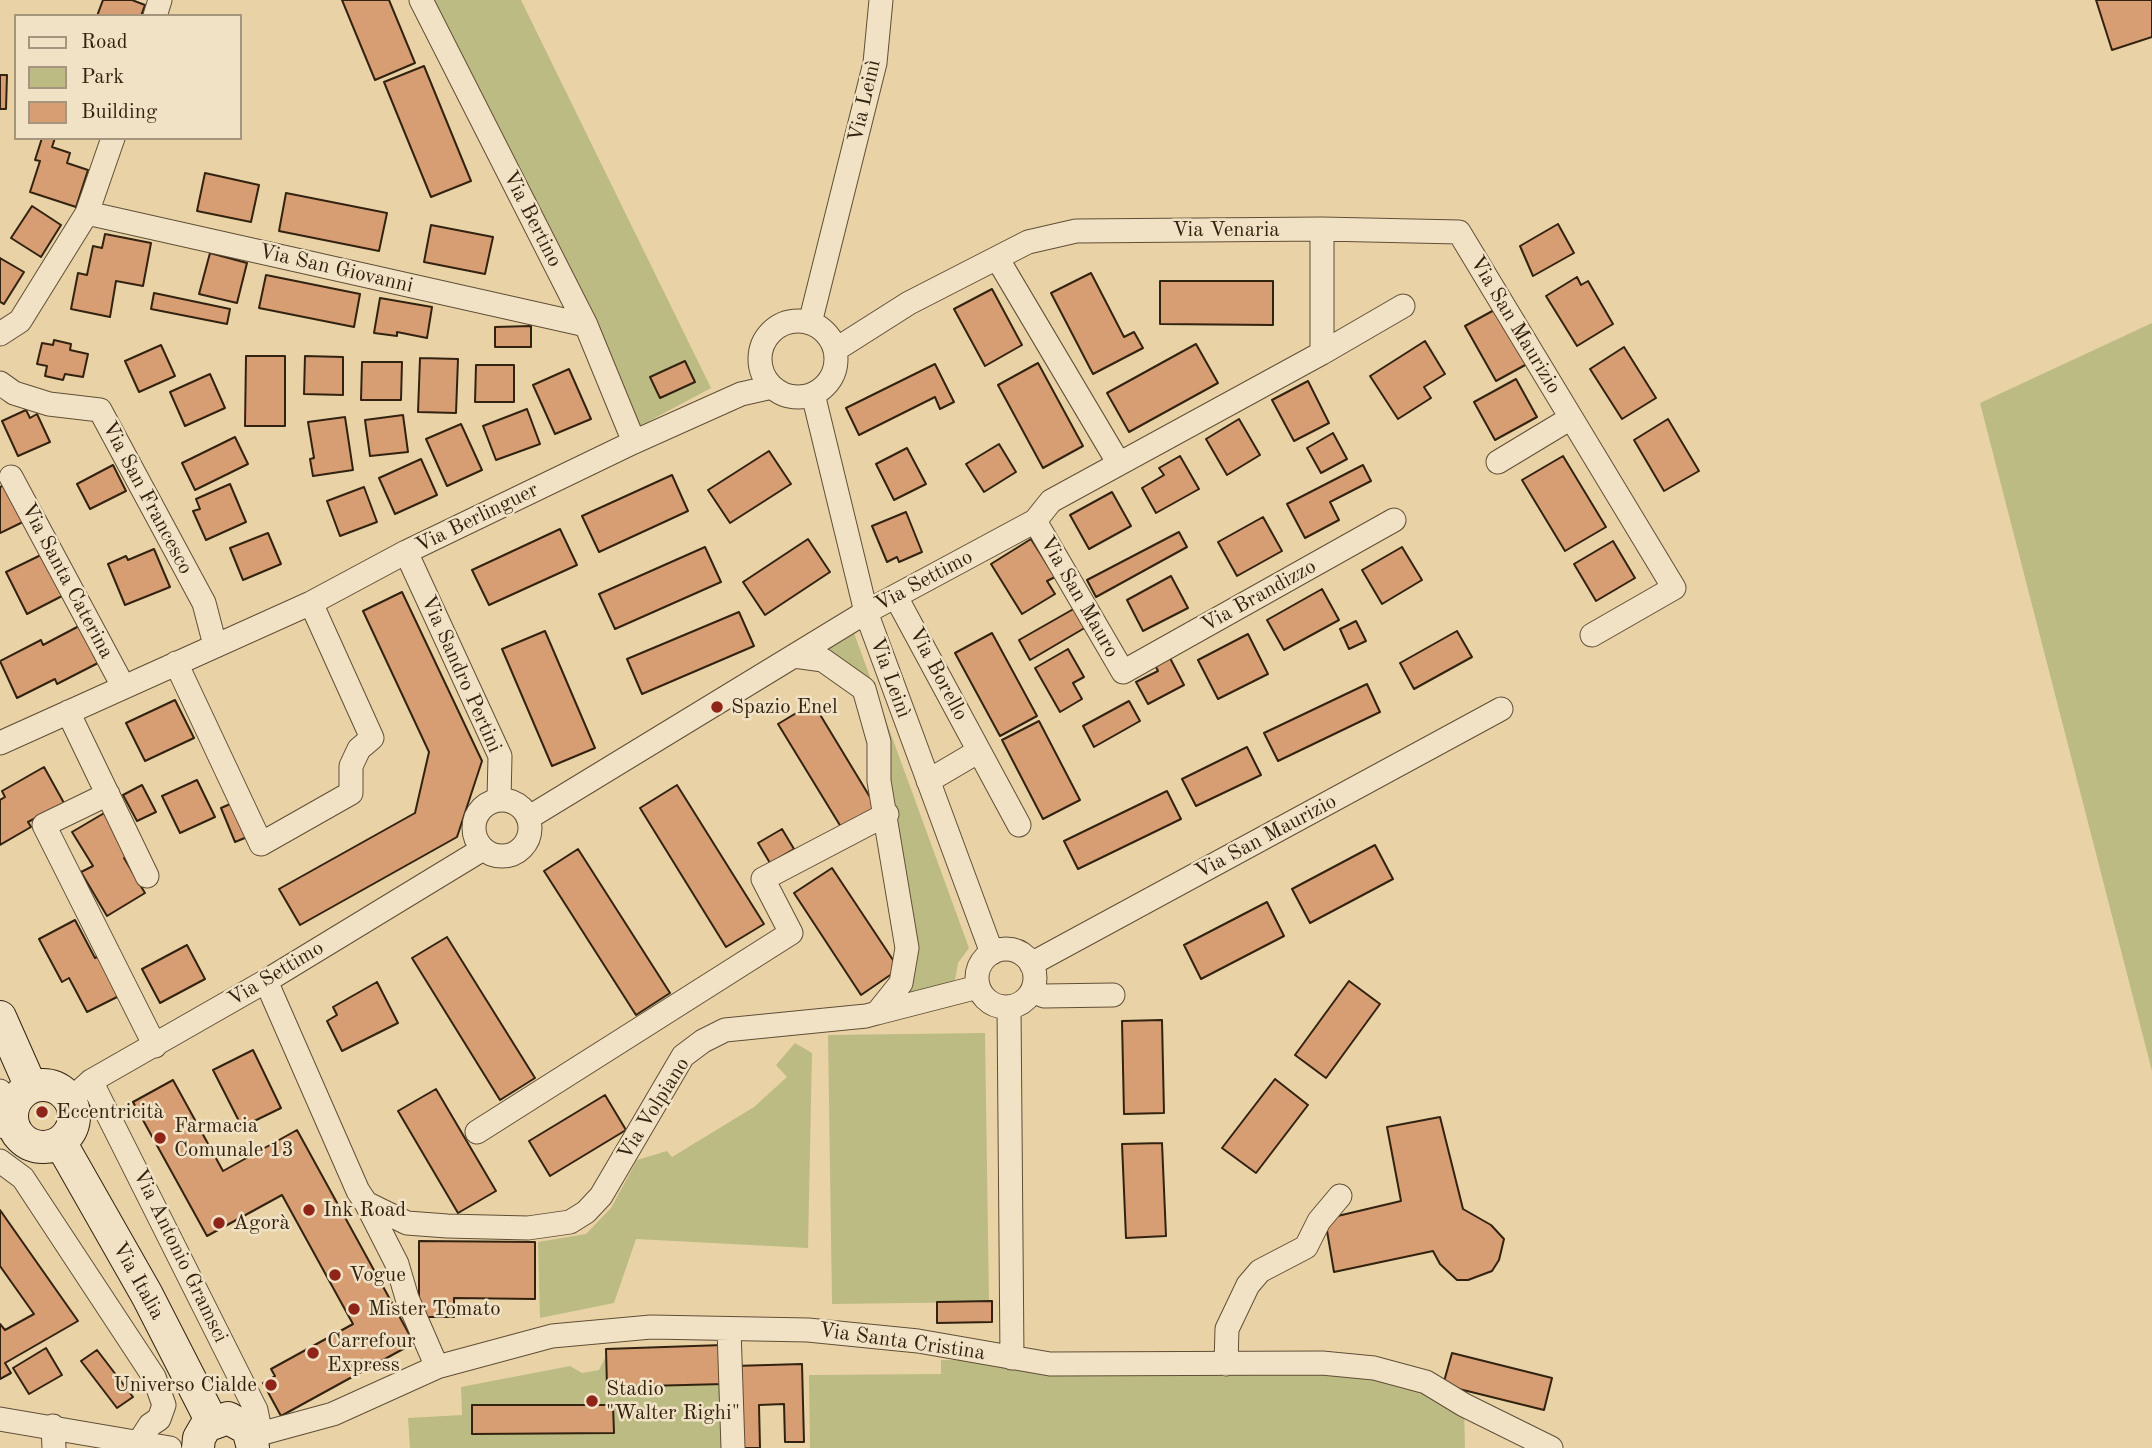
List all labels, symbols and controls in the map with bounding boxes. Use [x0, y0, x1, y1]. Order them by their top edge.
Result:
legend [14, 14, 242, 140]
text: Road [81, 32, 128, 53]
street label: Via Leinì [843, 57, 887, 145]
text: Park [81, 67, 124, 88]
text: Building [81, 102, 157, 123]
street label: Via Bertino [497, 167, 567, 271]
street label: Via Venaria [1172, 217, 1280, 243]
street label: Via San Giovanni [257, 239, 415, 299]
street label: Via San Maurizio [1464, 251, 1566, 399]
street label: Via San Francesco [96, 417, 198, 579]
street label: Via Berlinguer [411, 477, 543, 559]
street label: Via Santa Caterina [15, 499, 119, 663]
street label: Via San Mauro [1034, 532, 1124, 662]
street label: Via Settimo [871, 545, 977, 617]
street label: Via Brandizzo [1197, 554, 1321, 638]
street label: Via Sandro Pertini [415, 592, 507, 756]
street label: Via Borello [903, 623, 973, 725]
street label: Via Leinì [864, 634, 916, 722]
place label: Spazio Enel [731, 694, 838, 720]
marker: Spazio Enel [709, 699, 725, 715]
street label: Via San Maurizio [1191, 789, 1341, 885]
street label: Via Settimo [224, 936, 328, 1012]
street label: Via Volpiano [613, 1053, 695, 1165]
place label: Eccentricità [56, 1099, 164, 1125]
marker: Eccentricità [34, 1104, 50, 1120]
place label: Farmacia Comunale 13 [174, 1113, 294, 1163]
marker: Farmacia Comunale 13 [152, 1130, 168, 1146]
street label: Via Antonio Gramsci [127, 1165, 233, 1347]
place label: Ink Road [323, 1197, 406, 1223]
marker: Ink Road [301, 1202, 317, 1218]
place label: Agorà [233, 1210, 290, 1236]
marker: Agorà [211, 1215, 227, 1231]
street label: Via Italia [106, 1238, 170, 1324]
place label: Vogue [349, 1262, 406, 1288]
marker: Vogue [327, 1267, 343, 1283]
place label: Mister Tomato [368, 1296, 501, 1322]
marker: Mister Tomato [346, 1301, 362, 1317]
street label: Via Santa Cristina [817, 1318, 987, 1366]
place label: Carrefour Express [327, 1328, 415, 1378]
marker: Carrefour Express [305, 1345, 321, 1361]
place label: Universo Cialde [113, 1372, 257, 1398]
place label: Stadio "Walter Righi" [606, 1376, 740, 1426]
marker: Universo Cialde [263, 1377, 279, 1393]
marker: Stadio "Walter Righi" [584, 1393, 600, 1409]

